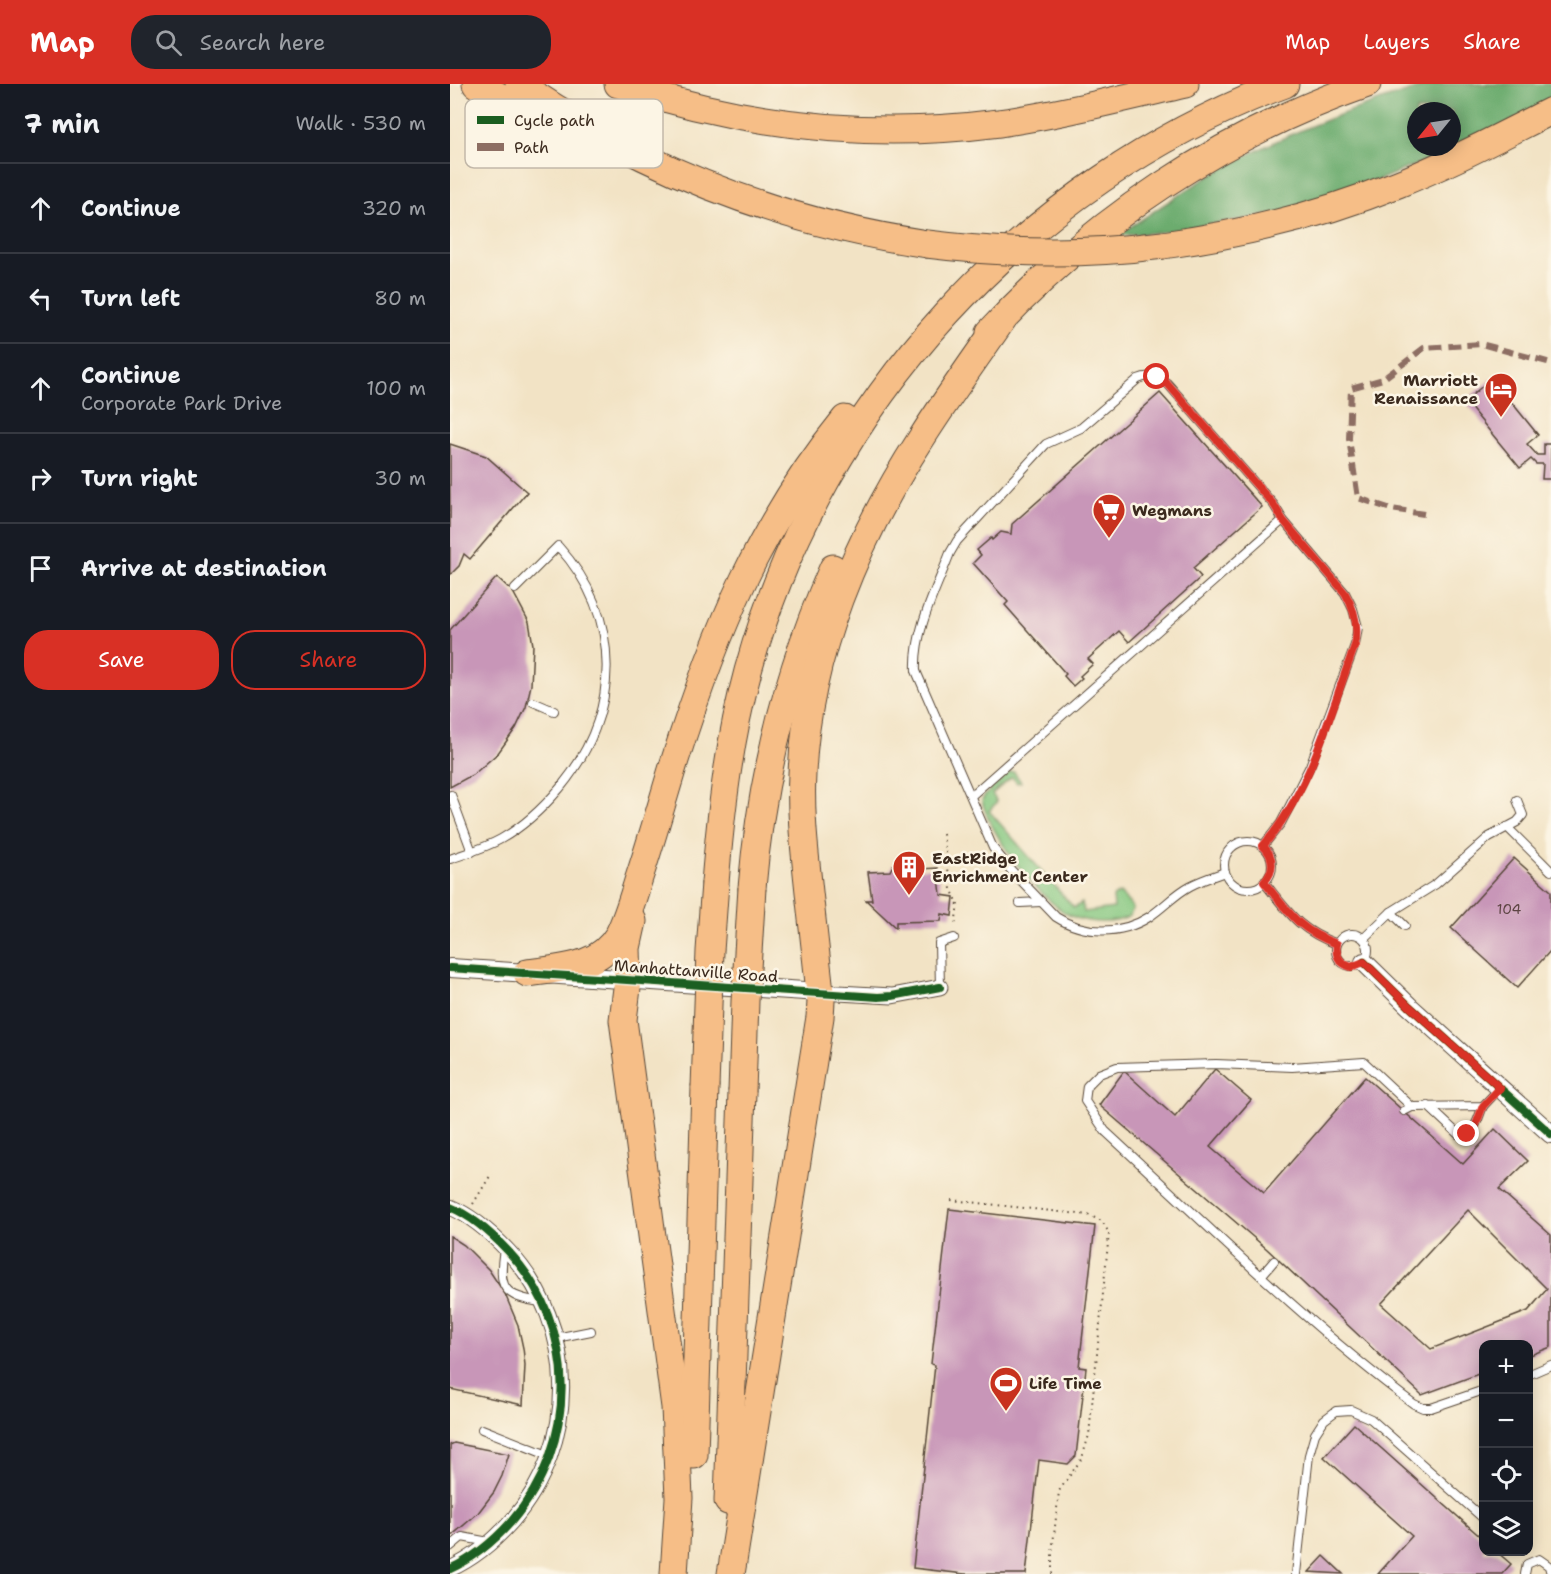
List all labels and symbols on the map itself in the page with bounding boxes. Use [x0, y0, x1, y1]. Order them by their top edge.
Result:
legend [465, 99, 663, 168]
north arrow [1407, 102, 1461, 156]
text: Cycle path [514, 110, 595, 131]
text: Path [514, 137, 549, 158]
route start [1143, 363, 1169, 389]
place label: Marriott Renaissance [1374, 370, 1478, 409]
hotel icon: Marriott Renaissance [1483, 371, 1519, 418]
supermarket icon: Wegmans [1091, 492, 1127, 539]
place label: Wegmans [1132, 500, 1212, 521]
place label: EastRidge Enrichment Center [932, 848, 1088, 887]
building icon: EastRidge Enrichment Center [891, 849, 927, 896]
house number: 104 [1497, 900, 1522, 918]
street label: Manhattanville Road [613, 955, 779, 987]
route end [1453, 1120, 1479, 1146]
sports icon: Life Time [988, 1365, 1024, 1412]
place label: Life Time [1029, 1373, 1102, 1394]

